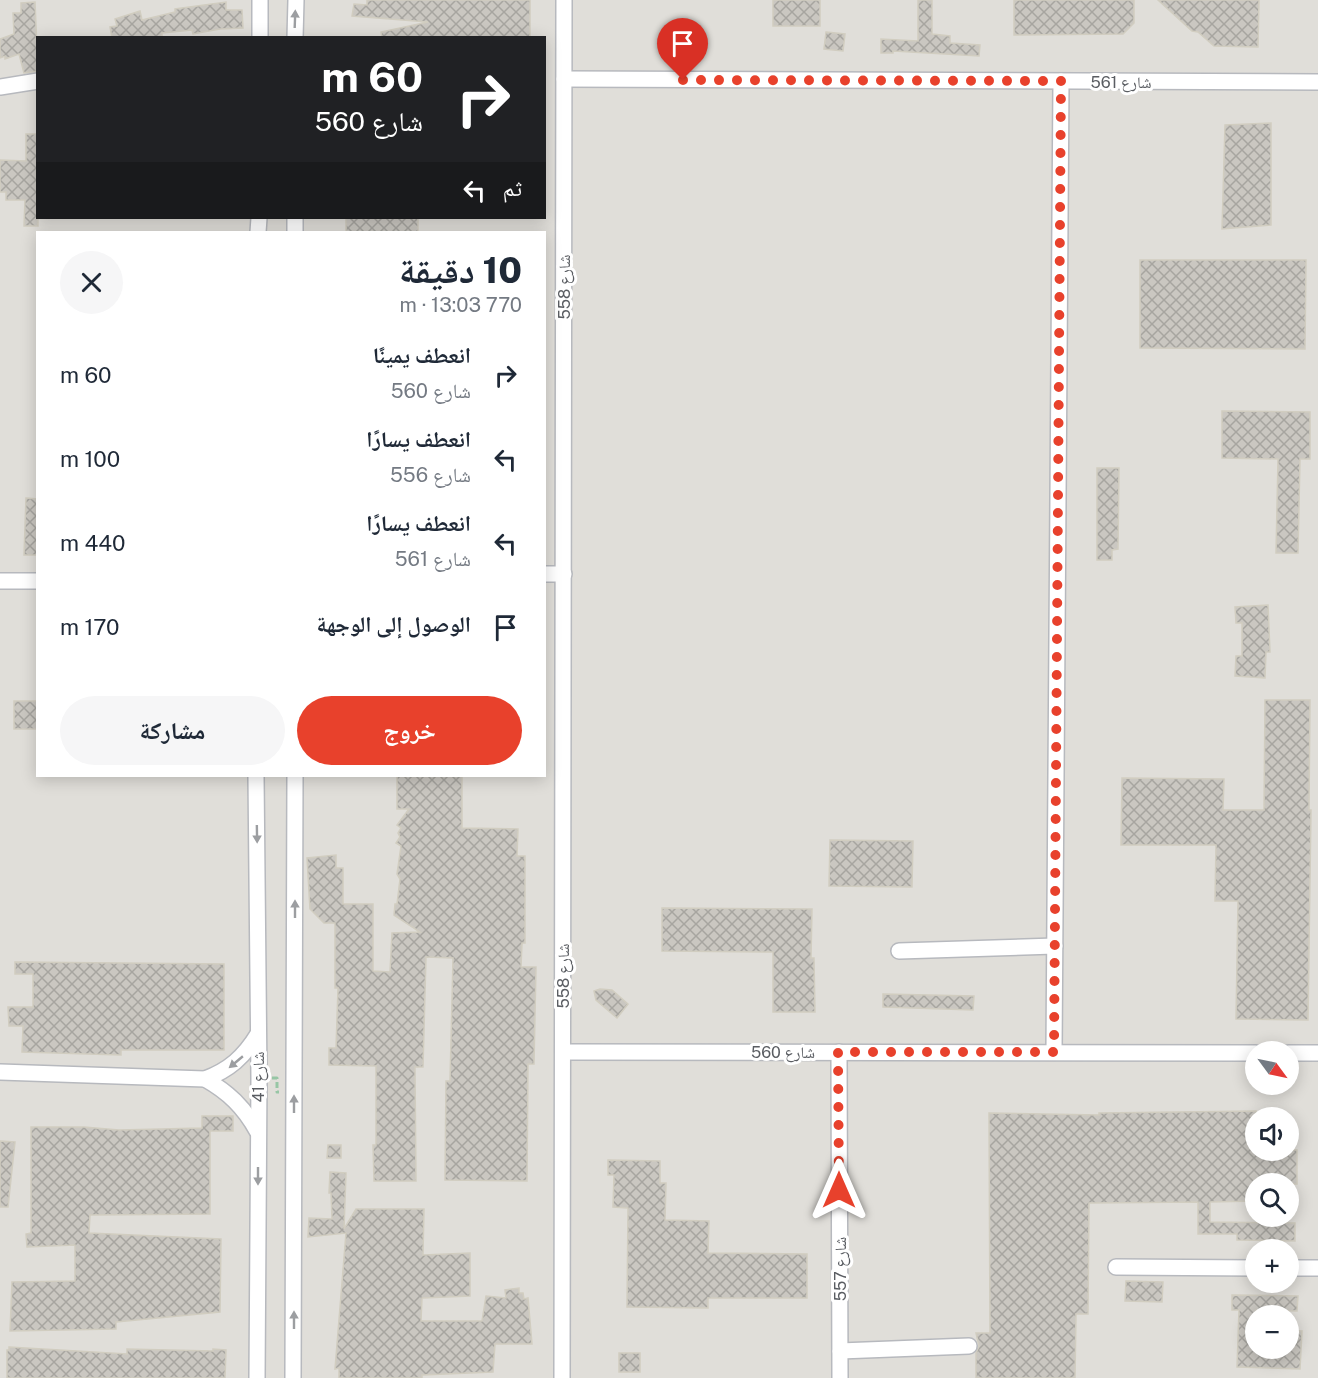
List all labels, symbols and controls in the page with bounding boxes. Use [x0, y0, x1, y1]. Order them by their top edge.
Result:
one-way arrow [291, 9, 300, 28]
pin [657, 18, 708, 80]
icon: arrive [666, 27, 699, 60]
text: 60 m [321, 52, 423, 101]
icon: right [444, 60, 522, 138]
street label: شارع 561 [1090, 73, 1152, 93]
text: شارع 560 [315, 105, 423, 137]
icon: left [458, 174, 491, 207]
text: ثم [503, 175, 522, 201]
text: 10 دقيقة [399, 249, 522, 291]
button: close [60, 251, 123, 314]
street label: شارع 558 [555, 254, 575, 320]
text: 770 m · 13:03 [400, 293, 522, 317]
text: انعطف يمينًا [373, 342, 471, 368]
icon: right [489, 359, 522, 392]
text: 60 m [60, 362, 111, 388]
text: شارع 560 [391, 379, 471, 403]
text: انعطف يسارًا [366, 426, 471, 452]
icon: left [489, 443, 522, 476]
text: 100 m [60, 446, 120, 472]
text: شارع 556 [390, 463, 471, 487]
text: انعطف يسارًا [366, 510, 471, 536]
icon: left [489, 527, 522, 560]
text: 440 m [60, 530, 126, 556]
text: شارع 561 [395, 547, 471, 571]
text: الوصول إلى الوجهة [316, 611, 471, 637]
icon: arrive [489, 611, 522, 644]
text: 170 m [60, 614, 120, 640]
button: مشاركة [60, 696, 285, 765]
button: خروج [297, 696, 522, 765]
one-way arrow [252, 824, 262, 843]
one-way arrow [290, 899, 300, 918]
street label: شارع 558 [554, 943, 574, 1009]
north arrow [1245, 1041, 1299, 1095]
map controls [1245, 1041, 1299, 1359]
street label: شارع 560 [751, 1043, 815, 1063]
street label: شارع 41 [249, 1052, 269, 1102]
one-way arrow [228, 1055, 244, 1068]
one-way arrow [289, 1094, 299, 1113]
button: sound [1245, 1107, 1299, 1161]
position arrow [807, 1158, 871, 1222]
one-way arrow [253, 1166, 263, 1185]
button: search [1245, 1173, 1299, 1227]
street label: شارع 557 [831, 1237, 851, 1301]
button: + [1245, 1239, 1299, 1293]
button: − [1245, 1305, 1299, 1359]
one-way arrow [289, 1310, 299, 1329]

